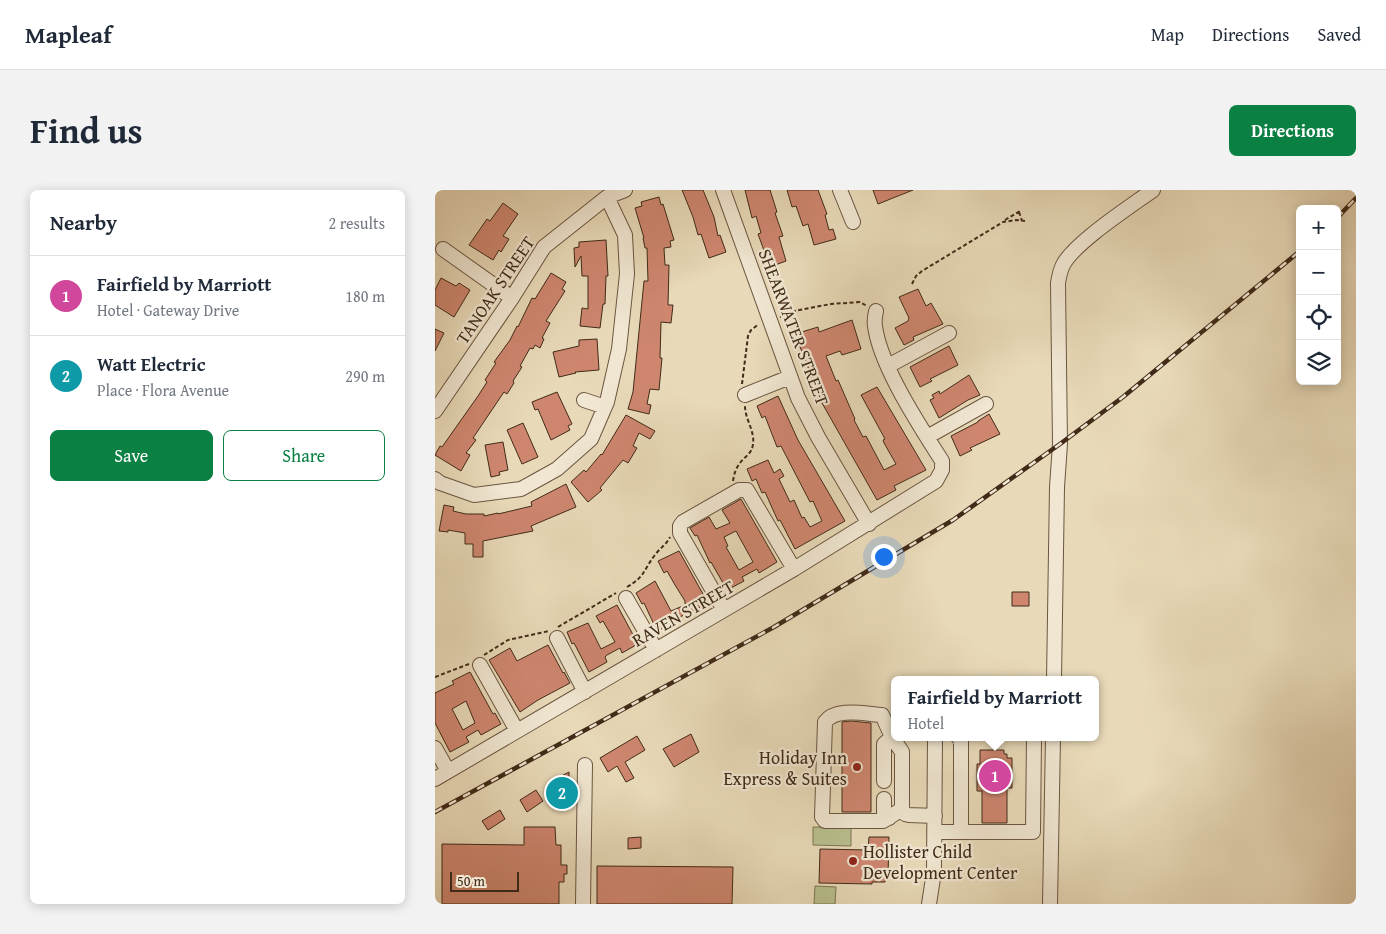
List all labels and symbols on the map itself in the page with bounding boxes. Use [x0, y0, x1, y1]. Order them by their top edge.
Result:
street label: TANOAK STREET [449, 231, 541, 349]
street label: SHEARWATER STREET [752, 245, 836, 409]
your location [871, 544, 897, 570]
street label: RAVEN STREET [627, 573, 739, 653]
place label: Holiday Inn Express & Suites [724, 744, 847, 792]
pin: 1 [979, 757, 1011, 795]
marker: Holiday Inn Express & Suites [851, 761, 863, 773]
pin: 2 [546, 774, 578, 812]
place label: Hollister Child Development Center [863, 838, 1018, 886]
marker: Hollister Child Development Center [847, 855, 859, 867]
scale bar [450, 869, 519, 892]

